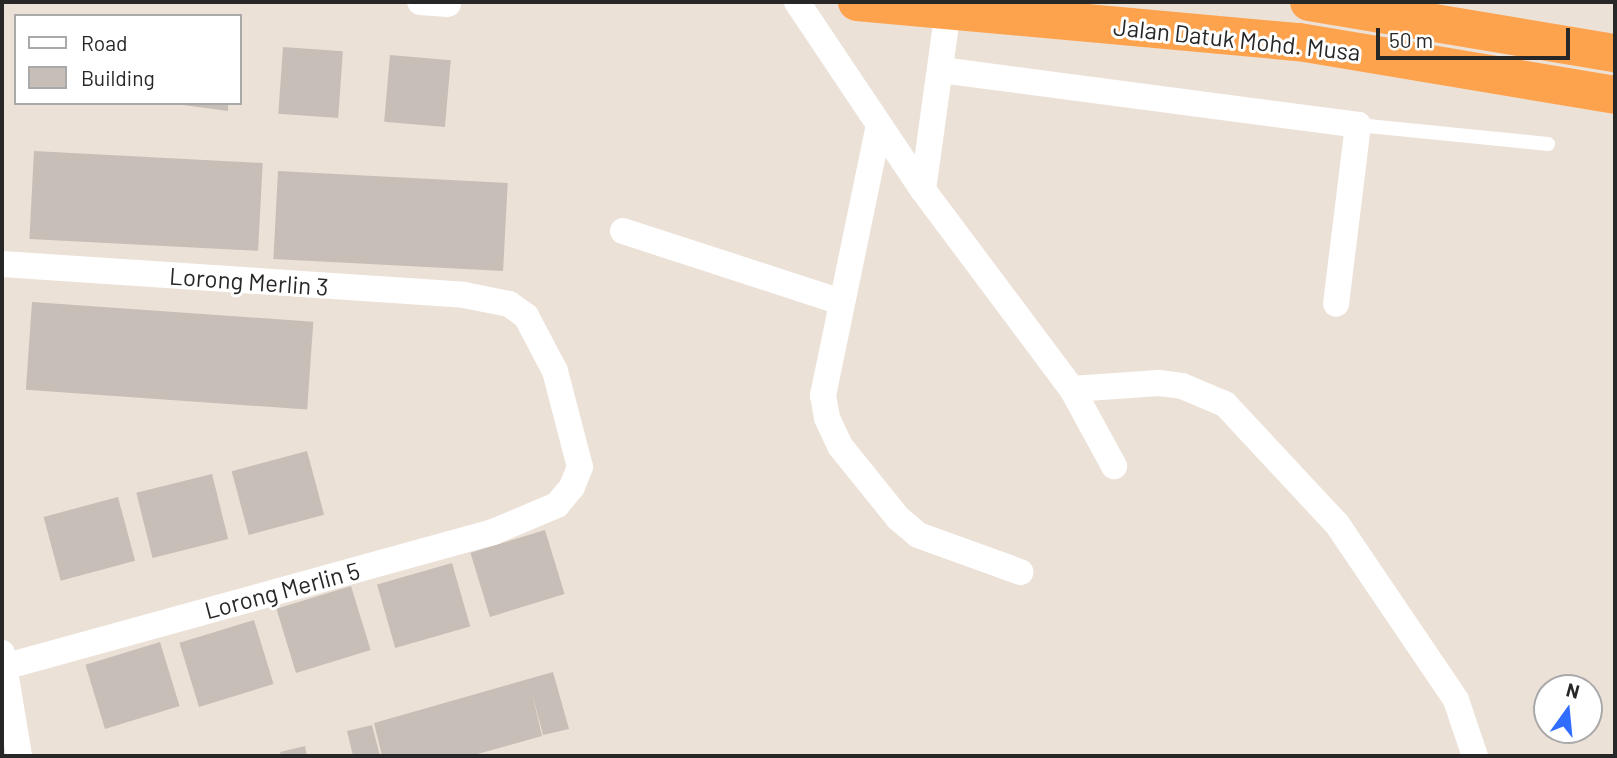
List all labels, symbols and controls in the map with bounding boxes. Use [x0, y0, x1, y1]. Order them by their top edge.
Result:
street label: Jalan Datuk Mohd. Musa [1112, 12, 1362, 66]
legend [14, 14, 242, 105]
scale bar [1379, 14, 1573, 58]
text: 50 m [1389, 27, 1433, 52]
text: Road [81, 30, 127, 55]
text: Building [81, 65, 155, 90]
street label: Lorong Merlin 3 [168, 261, 330, 301]
street label: Lorong Merlin 5 [201, 555, 363, 625]
north arrow [1533, 674, 1603, 744]
text: N [1564, 677, 1582, 703]

